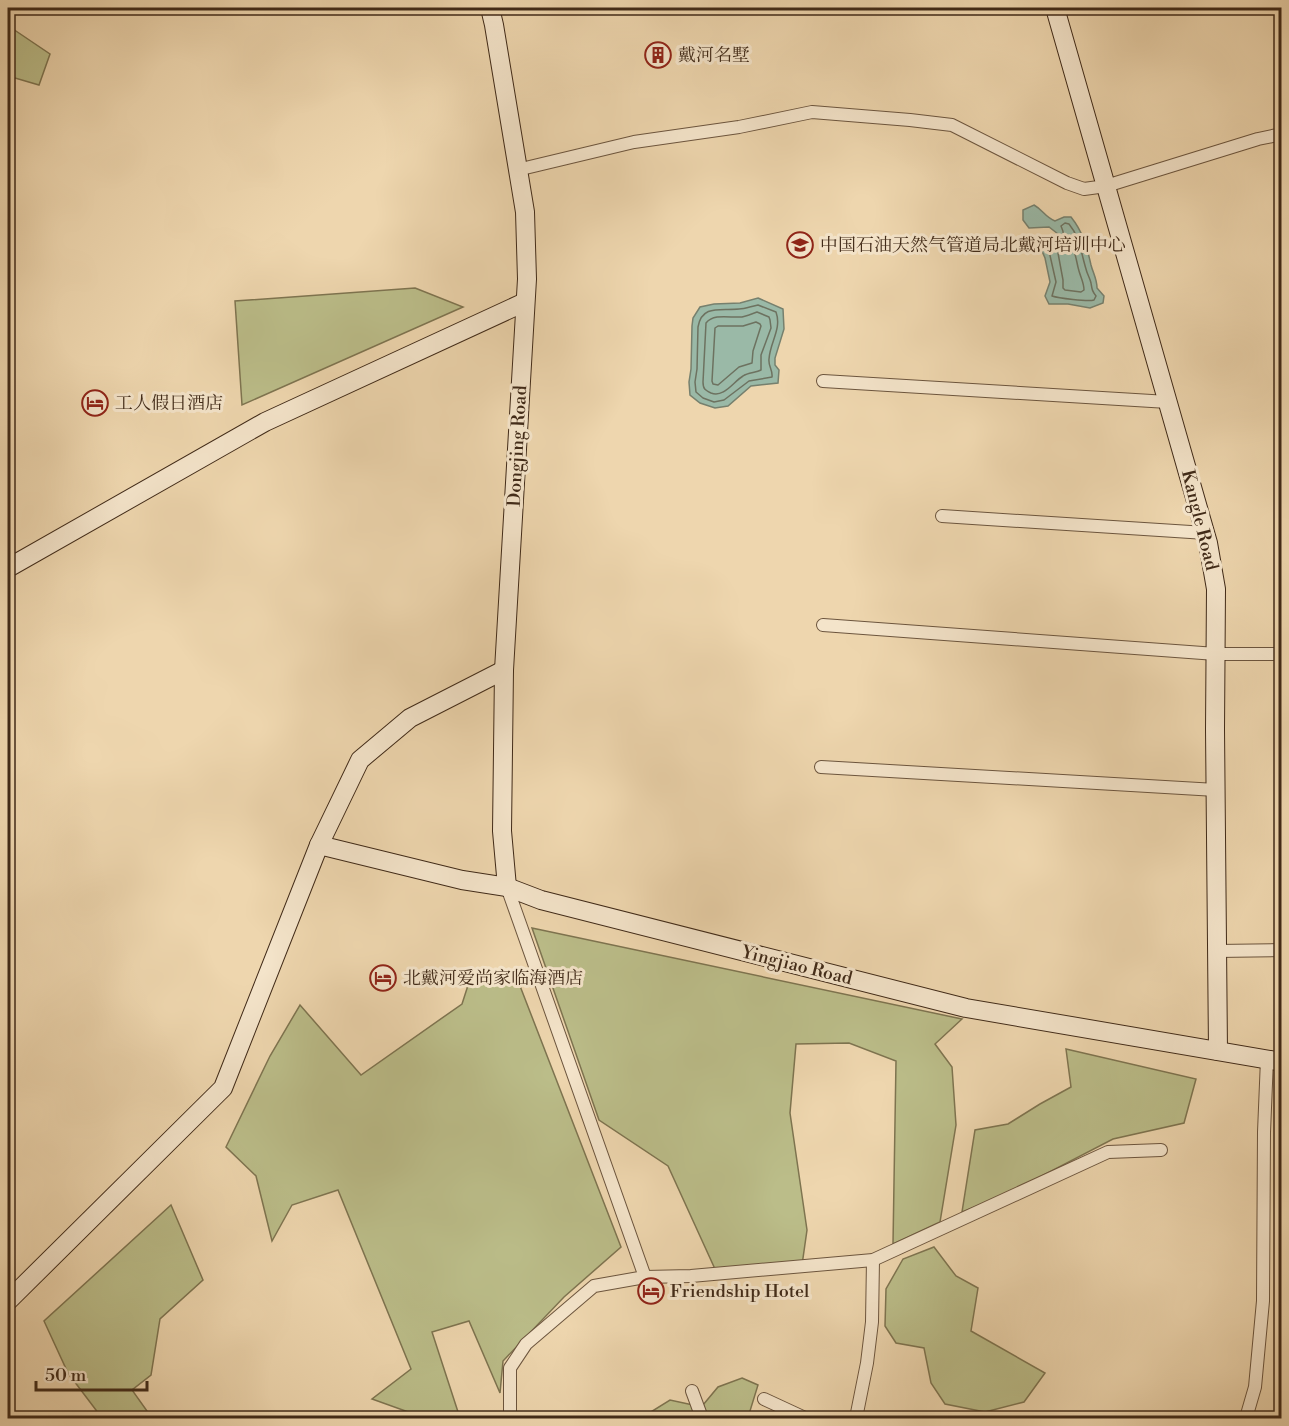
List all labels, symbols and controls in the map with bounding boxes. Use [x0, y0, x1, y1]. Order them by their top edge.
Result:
building icon: 戴河名墅 [643, 40, 673, 70]
place label: 戴河名墅 [678, 44, 750, 67]
school or university icon: 中国石油天然气管道局北戴河培训中心 [785, 230, 815, 260]
place label: 中国石油天然气管道局北戴河培训中心 [820, 234, 1126, 257]
street label: Dongjing Road [503, 384, 532, 507]
hotel icon: 工人假日酒店 [80, 388, 110, 418]
place label: 工人假日酒店 [115, 392, 223, 415]
street label: Kangle Road [1176, 467, 1223, 574]
street label: Yingjiao Road [738, 940, 856, 991]
hotel icon: 北戴河爱尚家临海酒店 [368, 963, 398, 993]
place label: 北戴河爱尚家临海酒店 [403, 967, 583, 990]
hotel icon: Friendship Hotel [636, 1276, 666, 1306]
place label: Friendship Hotel [670, 1280, 810, 1303]
scale bar [36, 1354, 147, 1392]
text: 50 m [45, 1364, 87, 1387]

